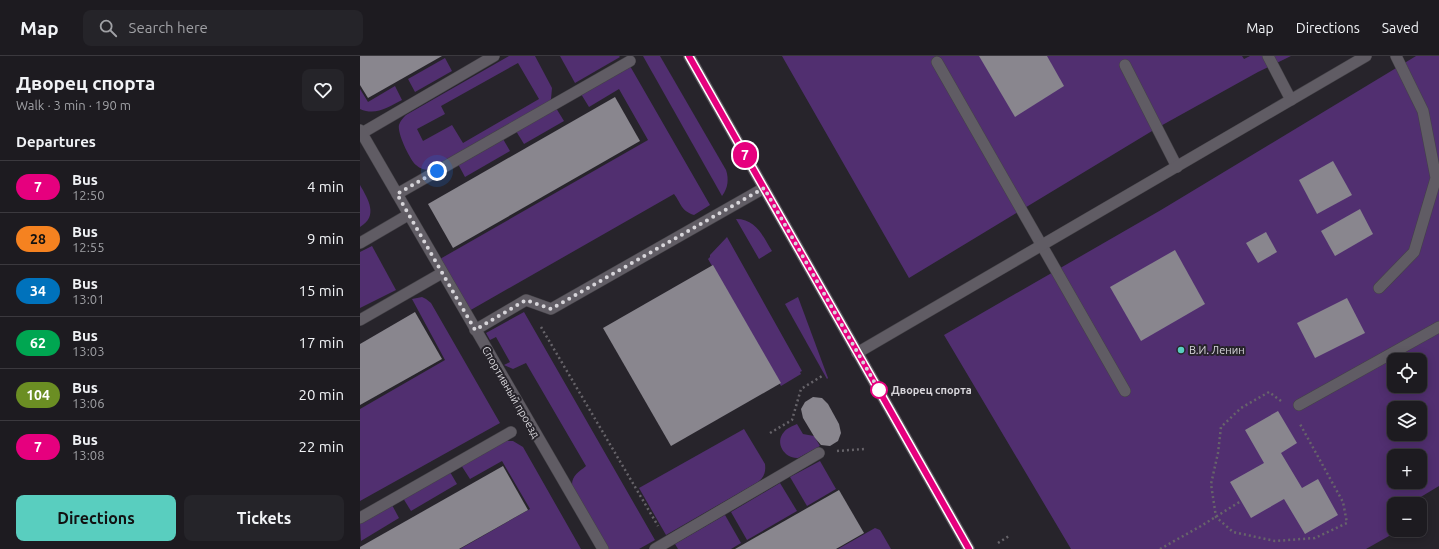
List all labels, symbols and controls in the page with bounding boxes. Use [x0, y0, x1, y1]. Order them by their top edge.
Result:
search box [83, 10, 363, 46]
text: Map [20, 17, 59, 39]
icon: search [97, 17, 119, 39]
text: Search here [129, 19, 208, 36]
text: Map [1246, 20, 1274, 36]
text: Directions [1296, 20, 1360, 36]
text: Saved [1382, 20, 1419, 36]
button: heart [302, 69, 344, 111]
text: Дворец спорта [16, 72, 155, 94]
text: Walk · 3 min · 190 m [16, 98, 131, 112]
text: Departures [16, 133, 96, 150]
line badge: 7 [732, 142, 758, 168]
text: 7 [741, 147, 749, 163]
your location [427, 161, 447, 181]
text: Bus [72, 171, 98, 188]
text: 4 min [307, 178, 344, 195]
text: 7 [34, 179, 42, 195]
text: 12:50 [72, 188, 105, 202]
text: Bus [72, 223, 98, 240]
text: 9 min [307, 230, 344, 247]
text: 28 [30, 231, 46, 247]
text: 12:55 [72, 240, 105, 254]
text: Bus [72, 275, 98, 292]
text: 15 min [298, 282, 344, 299]
text: 34 [30, 283, 46, 299]
text: 13:01 [72, 292, 105, 306]
text: Bus [72, 327, 98, 344]
text: 17 min [298, 334, 344, 351]
text: 62 [30, 335, 46, 351]
text: 13:03 [72, 344, 105, 358]
street label: Спортивный проезд [480, 344, 542, 441]
place label: В.И. Ленин [1189, 344, 1245, 356]
marker: В.И. Ленин [1176, 345, 1186, 355]
map controls [1387, 353, 1427, 537]
button: locate [1387, 353, 1427, 393]
text: Bus [72, 379, 98, 396]
marker: Дворец спорта [870, 381, 888, 399]
place label: Дворец спорта [891, 384, 972, 396]
text: 20 min [298, 386, 344, 403]
text: 104 [26, 387, 50, 403]
text: 13:06 [72, 396, 105, 410]
button: layers [1387, 401, 1427, 441]
text: Bus [72, 431, 98, 448]
text: 22 min [298, 438, 344, 455]
text: 7 [34, 439, 42, 455]
text: 13:08 [72, 448, 105, 462]
button: + [1387, 449, 1427, 489]
button: Directions [16, 495, 176, 541]
button: Tickets [184, 495, 344, 541]
button: − [1387, 497, 1427, 537]

